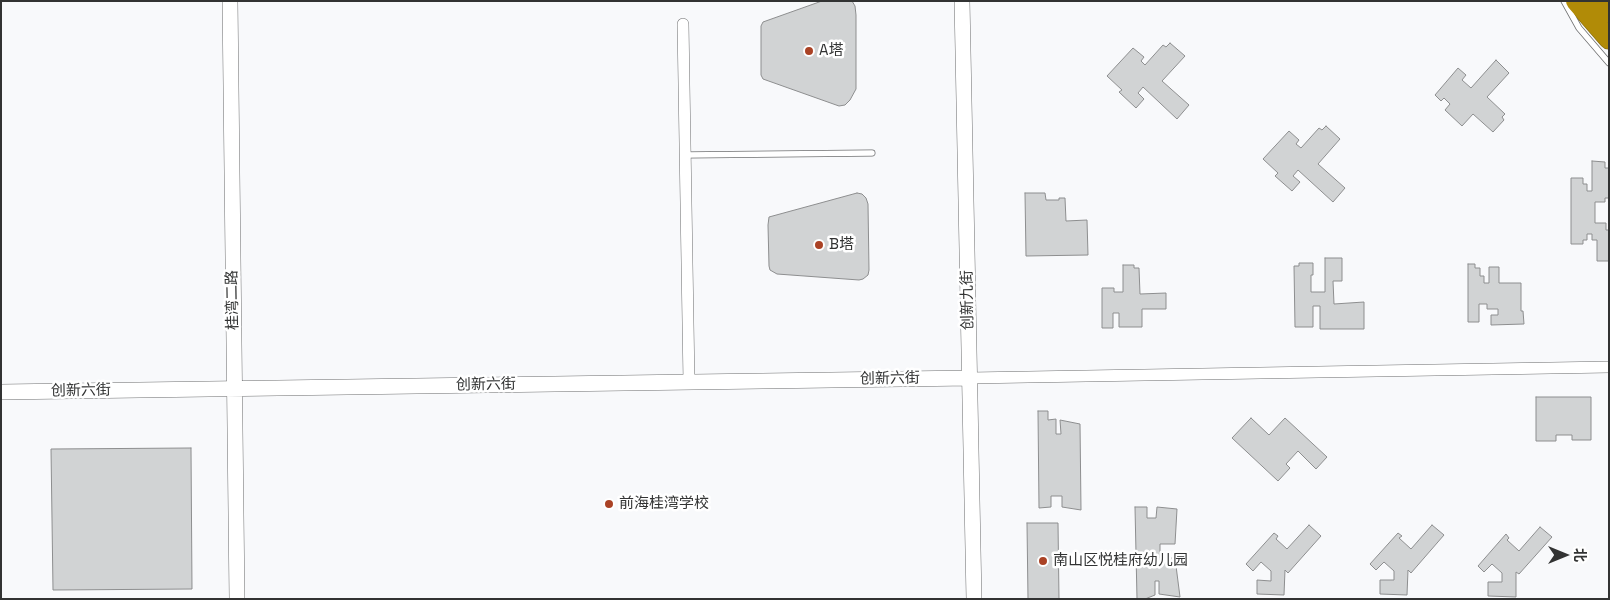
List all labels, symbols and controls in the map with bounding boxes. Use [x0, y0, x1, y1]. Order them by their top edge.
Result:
place label: A塔 [819, 42, 843, 60]
marker: A塔 [803, 45, 815, 57]
place label: B塔 [829, 236, 854, 254]
marker: B塔 [813, 239, 825, 251]
street label: 桂湾二路 [223, 270, 243, 330]
street label: 创新九街 [958, 270, 978, 330]
street label: 创新六街 [860, 369, 920, 389]
street label: 创新六街 [456, 375, 516, 395]
street label: 创新六街 [51, 381, 111, 401]
place label: 前海桂湾学校 [619, 495, 709, 513]
marker: 前海桂湾学校 [603, 498, 615, 510]
north arrow [1540, 530, 1590, 580]
text: 北 [1571, 548, 1589, 562]
place label: 南山区悦桂府幼儿园 [1053, 552, 1188, 570]
marker: 南山区悦桂府幼儿园 [1037, 555, 1049, 567]

